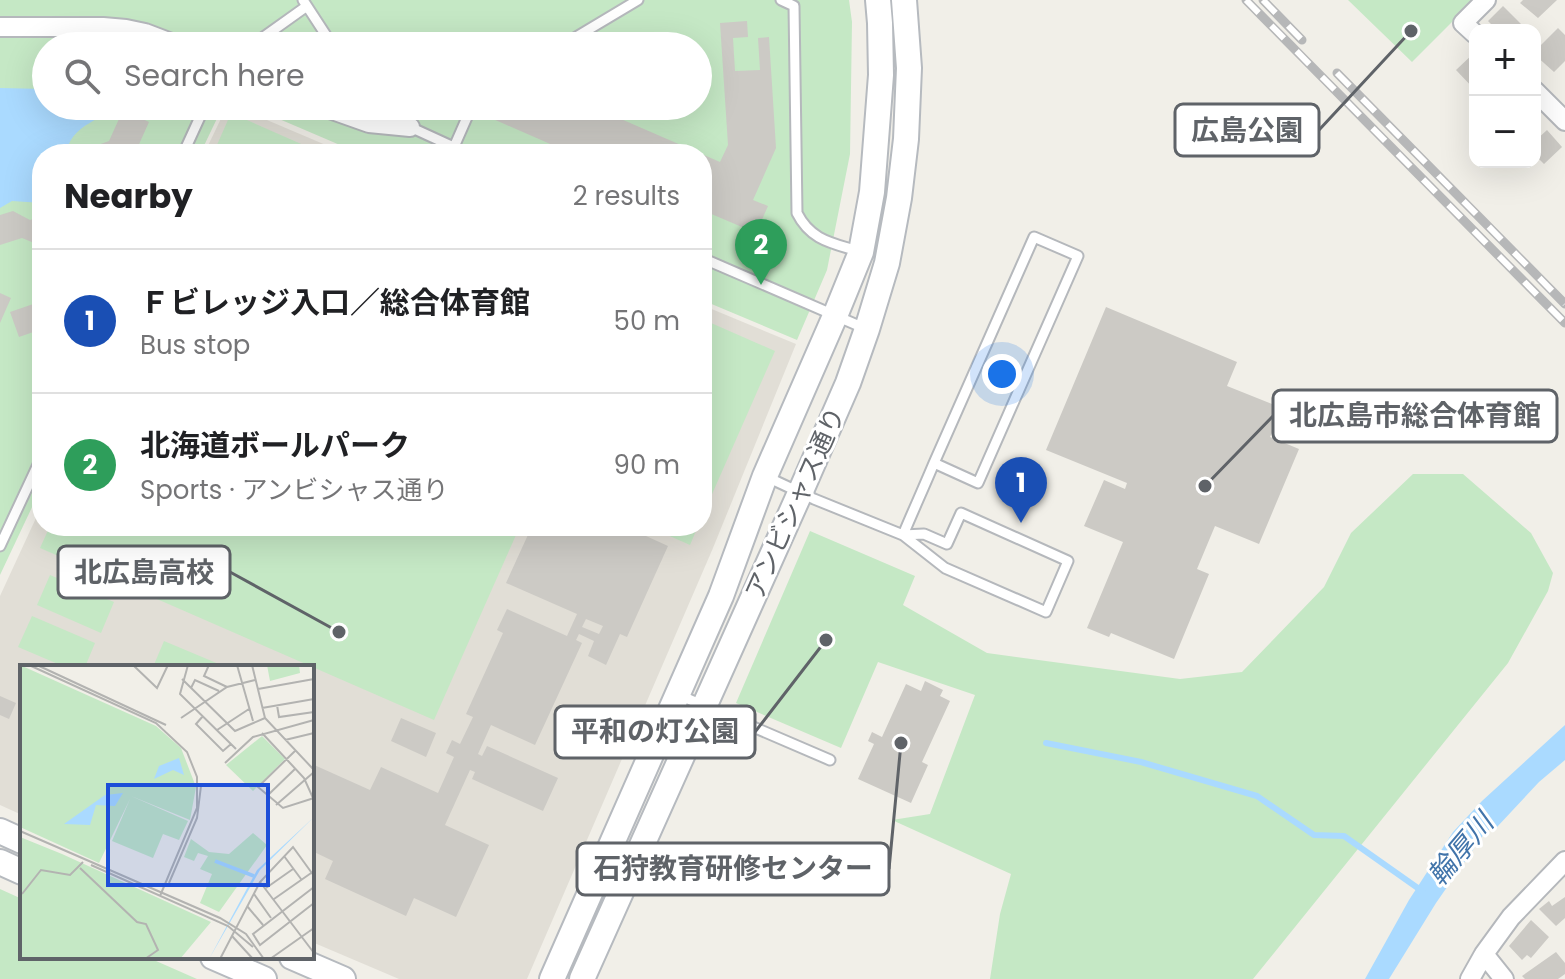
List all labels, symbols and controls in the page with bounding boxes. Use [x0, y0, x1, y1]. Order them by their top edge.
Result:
map controls [1469, 24, 1541, 168]
button: + [1469, 24, 1541, 96]
search box [32, 32, 712, 120]
icon: search [60, 54, 104, 98]
text: Search here [124, 54, 305, 97]
button: − [1469, 96, 1541, 168]
callout: 広島公園 [1175, 104, 1319, 156]
text: 広島公園 [1191, 111, 1303, 150]
text: Nearby [64, 172, 193, 220]
text: 2 results [573, 178, 680, 214]
pin: 2 [735, 219, 787, 285]
text: Ｆビレッジ入口／総合体育館 [140, 281, 530, 324]
text: 1 [85, 303, 95, 339]
text: 50 m [614, 303, 680, 339]
text: Bus stop [140, 327, 250, 363]
your location [982, 354, 1022, 394]
callout: 北広島市総合体育館 [1273, 390, 1557, 442]
text: 北広島市総合体育館 [1289, 396, 1541, 435]
street label: アンビシャス通り [736, 401, 854, 605]
text: 北海道ボールパーク [140, 424, 410, 467]
text: 2 [83, 447, 97, 483]
text: 90 m [614, 447, 680, 483]
pin: 1 [995, 457, 1047, 523]
text: Sports · アンビシャス通り [140, 472, 449, 508]
callout: 北広島高校 [58, 546, 230, 598]
text: 北広島高校 [74, 553, 214, 592]
inset map [20, 665, 314, 959]
callout: 平和の灯公園 [555, 706, 755, 758]
text: 平和の灯公園 [571, 712, 739, 751]
water label: 輪厚川 [1418, 802, 1504, 894]
callout: 石狩教育研修センター [577, 843, 889, 895]
text: 石狩教育研修センター [593, 849, 873, 888]

